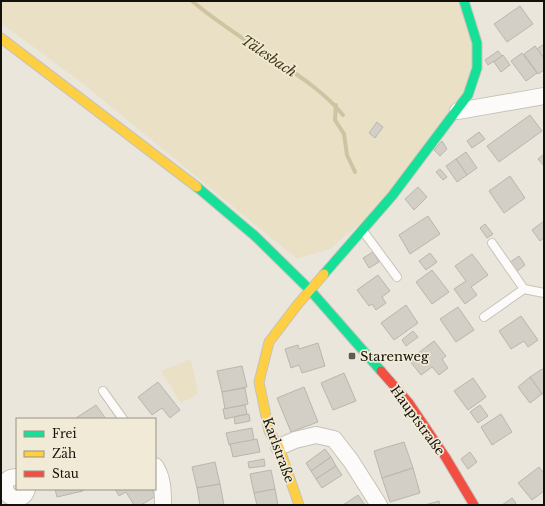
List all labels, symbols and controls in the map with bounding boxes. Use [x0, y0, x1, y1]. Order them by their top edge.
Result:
water label: Tälesbach [238, 31, 300, 81]
place label: Starenweg [360, 348, 429, 365]
marker: Starenweg [347, 351, 357, 361]
street label: Hauptstraße [387, 382, 449, 459]
street label: Karlstraße [259, 415, 298, 485]
legend [16, 418, 156, 490]
text: Frei [52, 426, 77, 441]
text: Zäh [52, 446, 76, 461]
text: Stau [52, 466, 79, 481]

